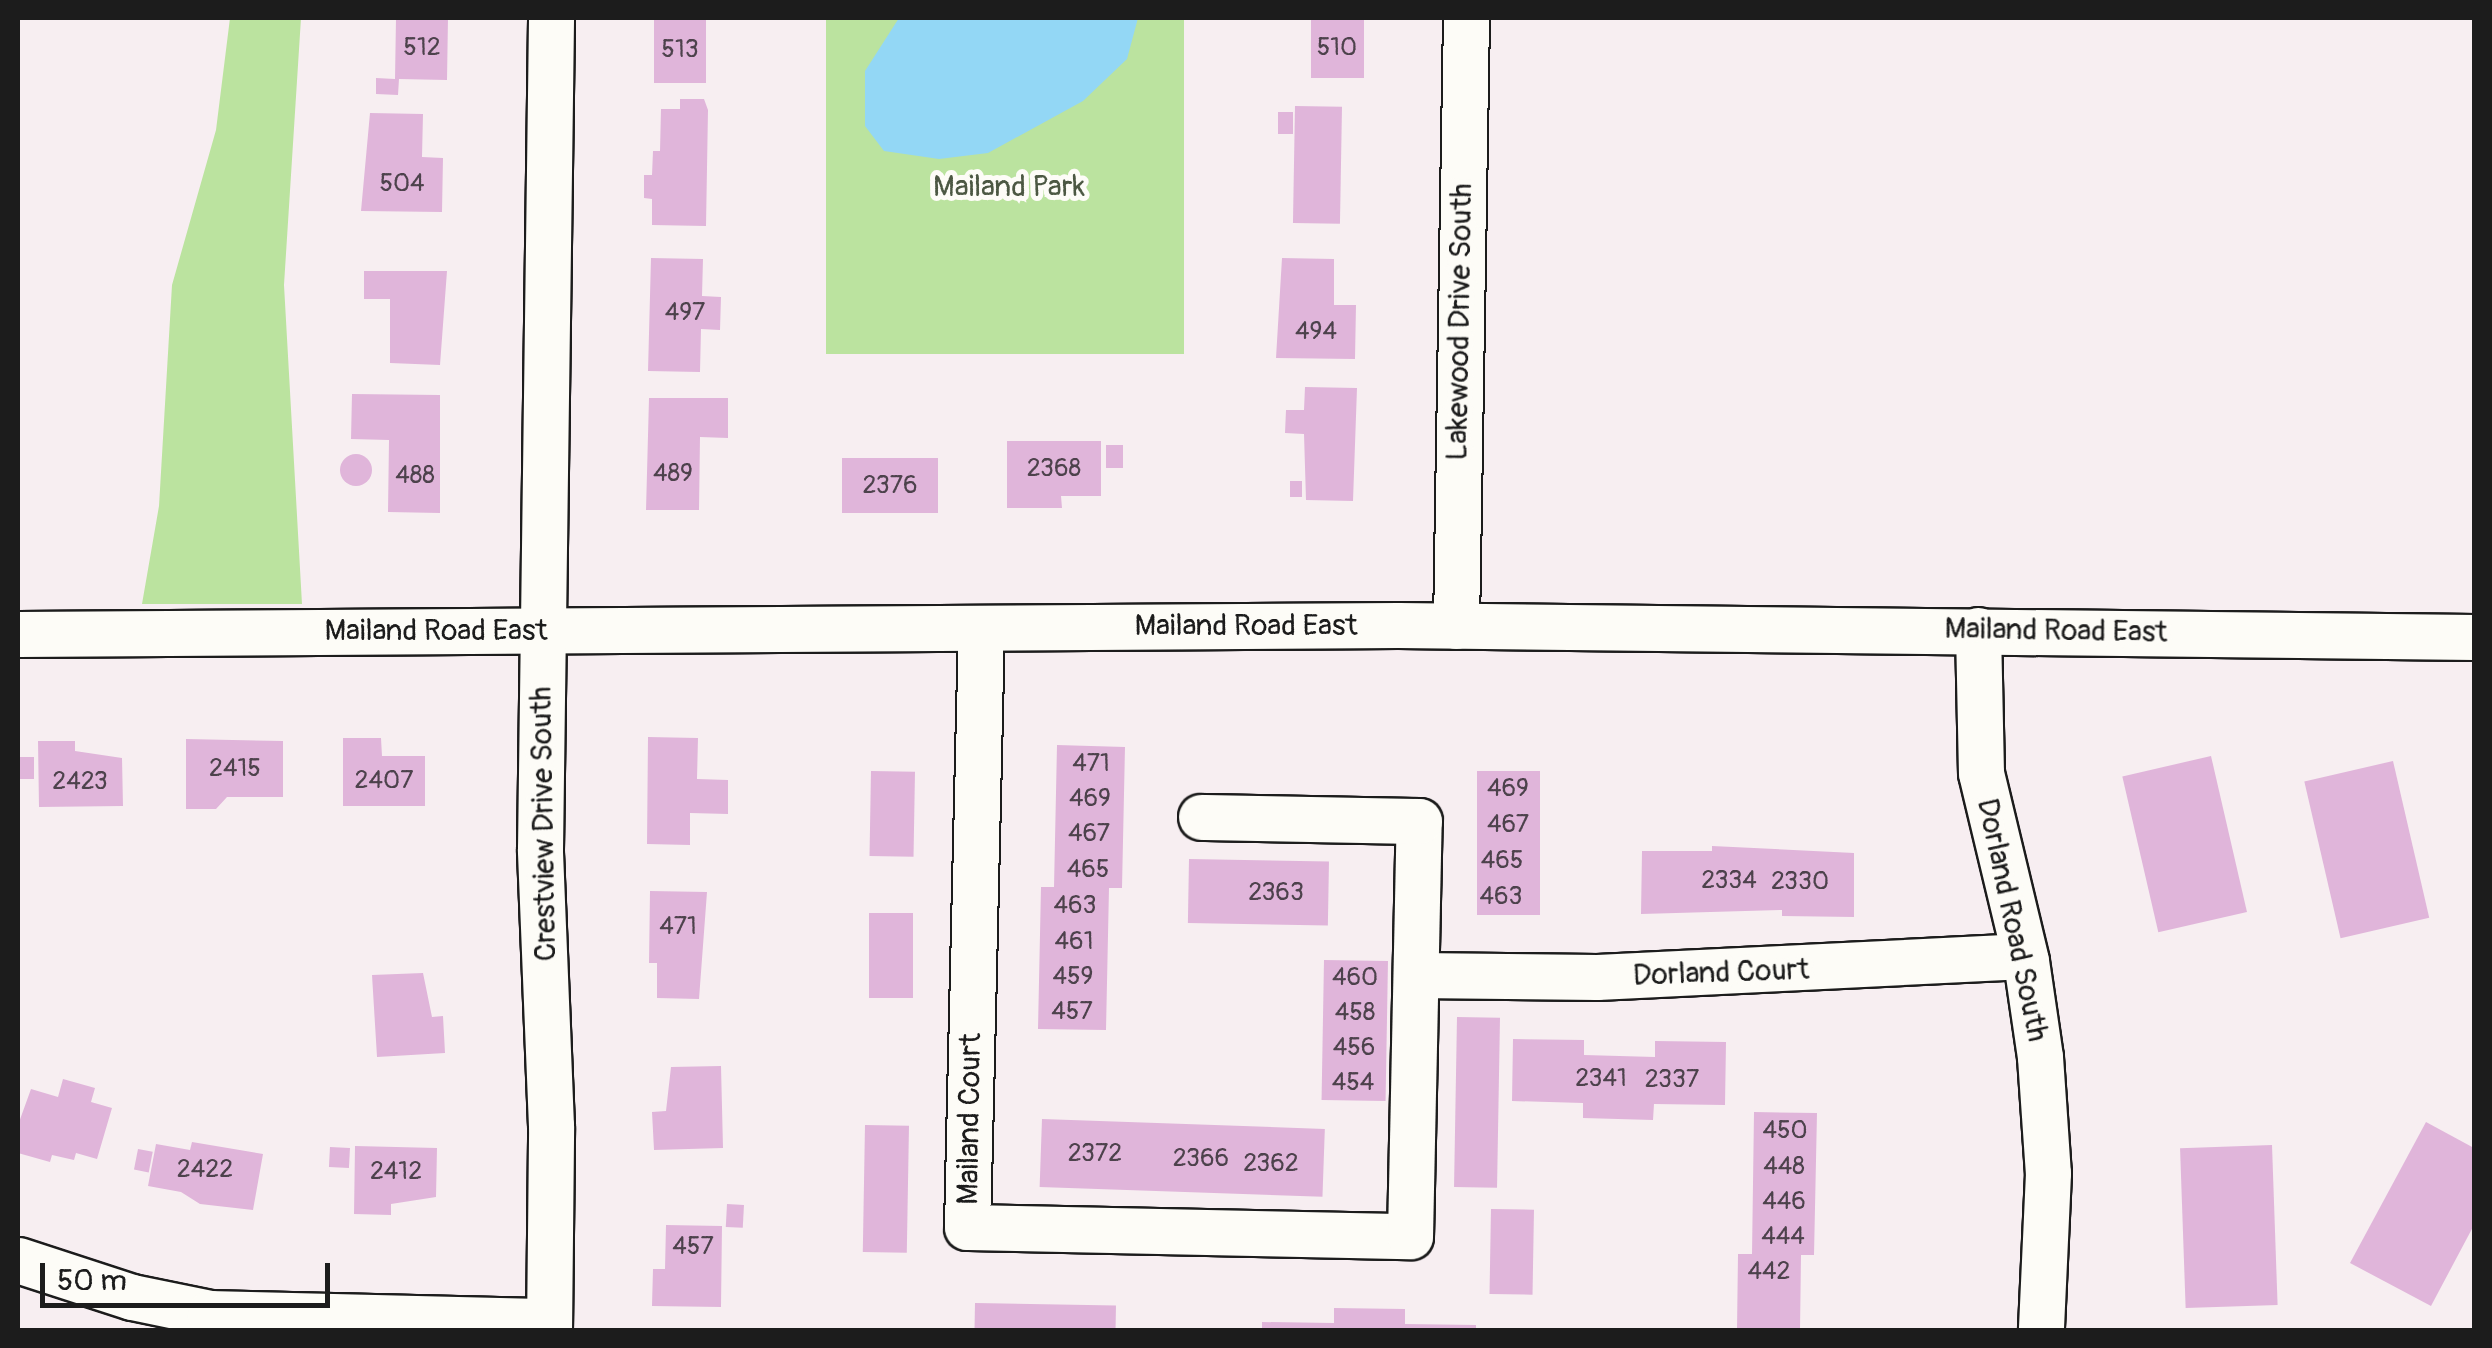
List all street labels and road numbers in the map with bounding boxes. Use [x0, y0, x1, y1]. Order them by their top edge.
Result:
street label: Lakewood Drive South [1440, 183, 1480, 461]
street label: Mailand Road East [1135, 608, 1357, 644]
street label: Mailand Road East [1944, 611, 2168, 651]
street label: Mailand Road East [325, 613, 547, 649]
street label: Crestview Drive South [524, 686, 564, 962]
street label: Dorland Road South [1969, 795, 2055, 1045]
street label: Dorland Court [1632, 952, 1810, 994]
street label: Mailand Court [951, 1033, 989, 1205]

